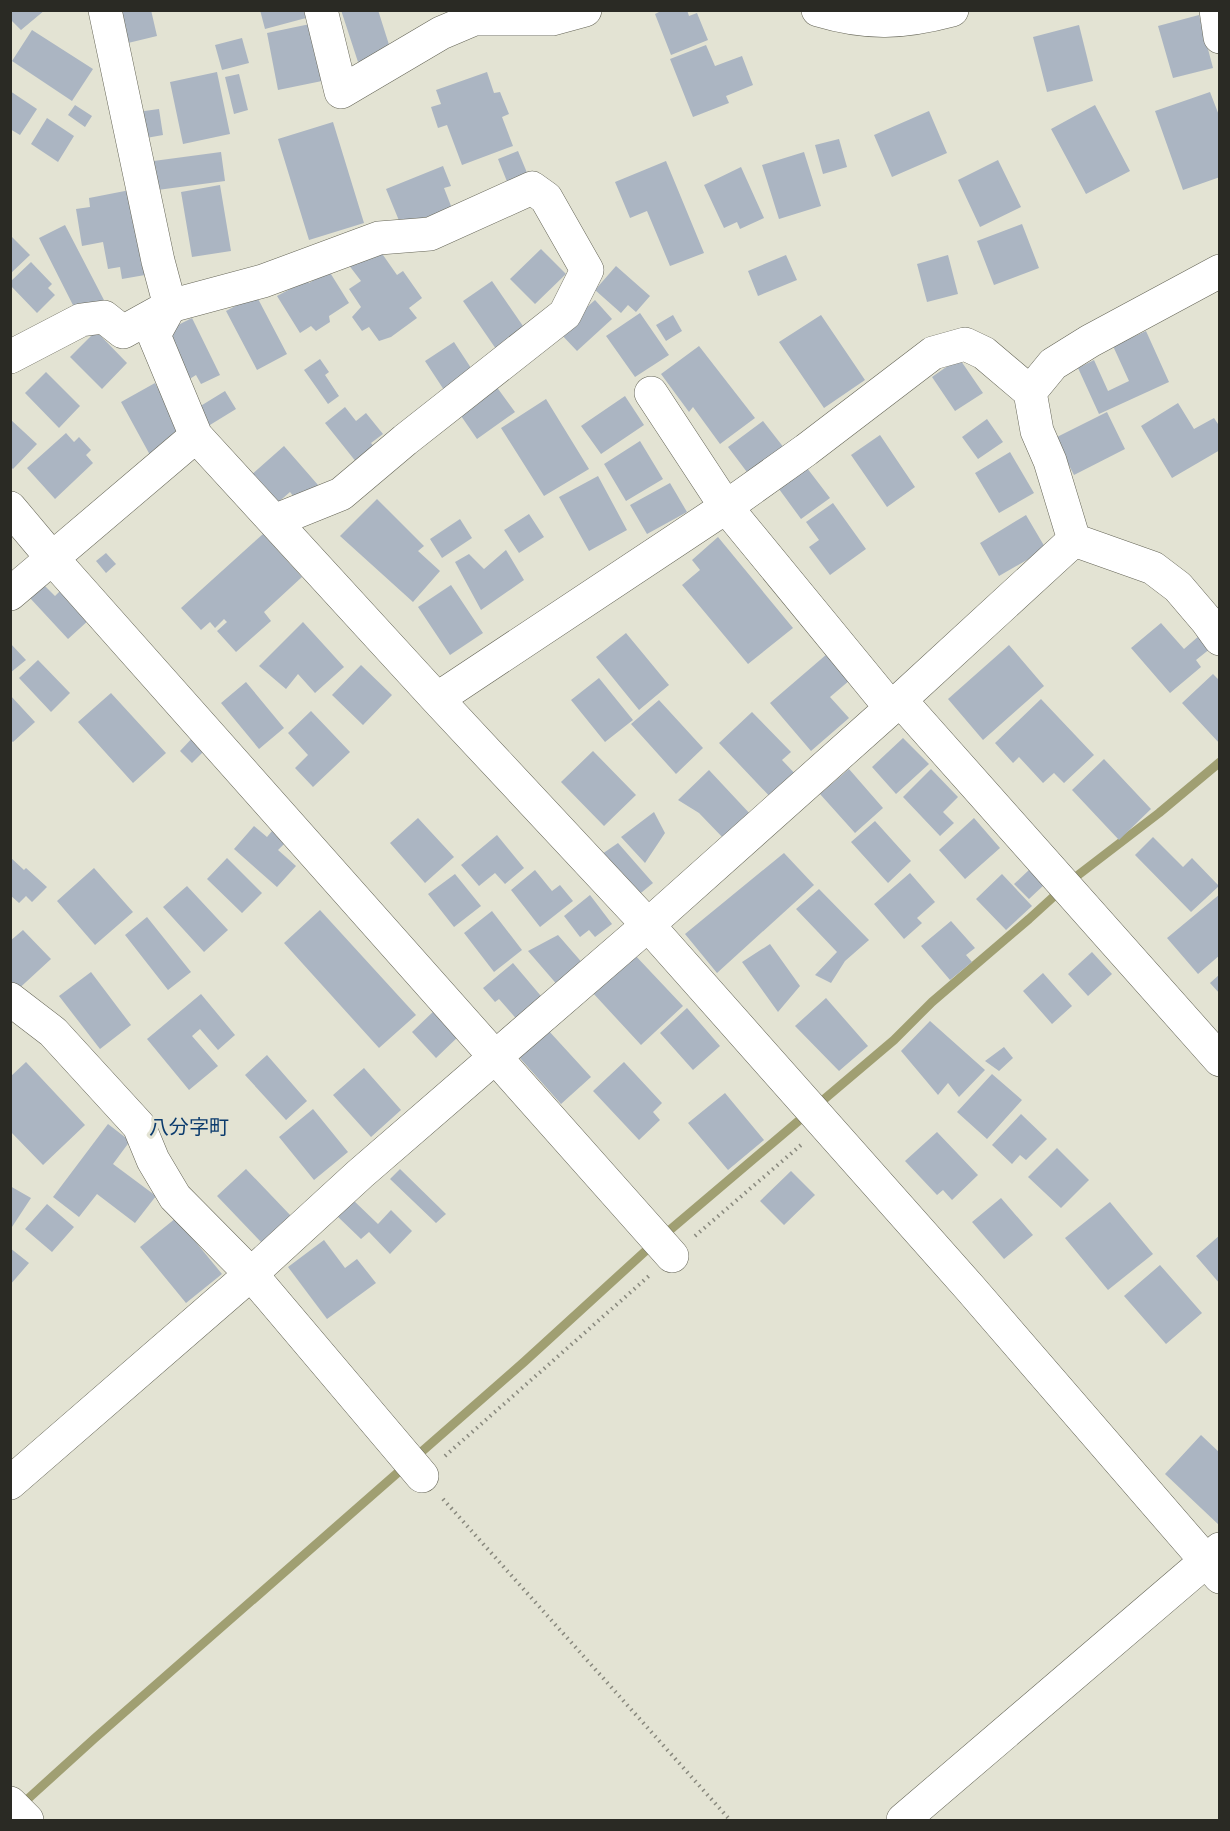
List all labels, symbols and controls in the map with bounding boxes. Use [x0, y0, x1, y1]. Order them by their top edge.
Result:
district label: 八分字町 [149, 1115, 229, 1139]

